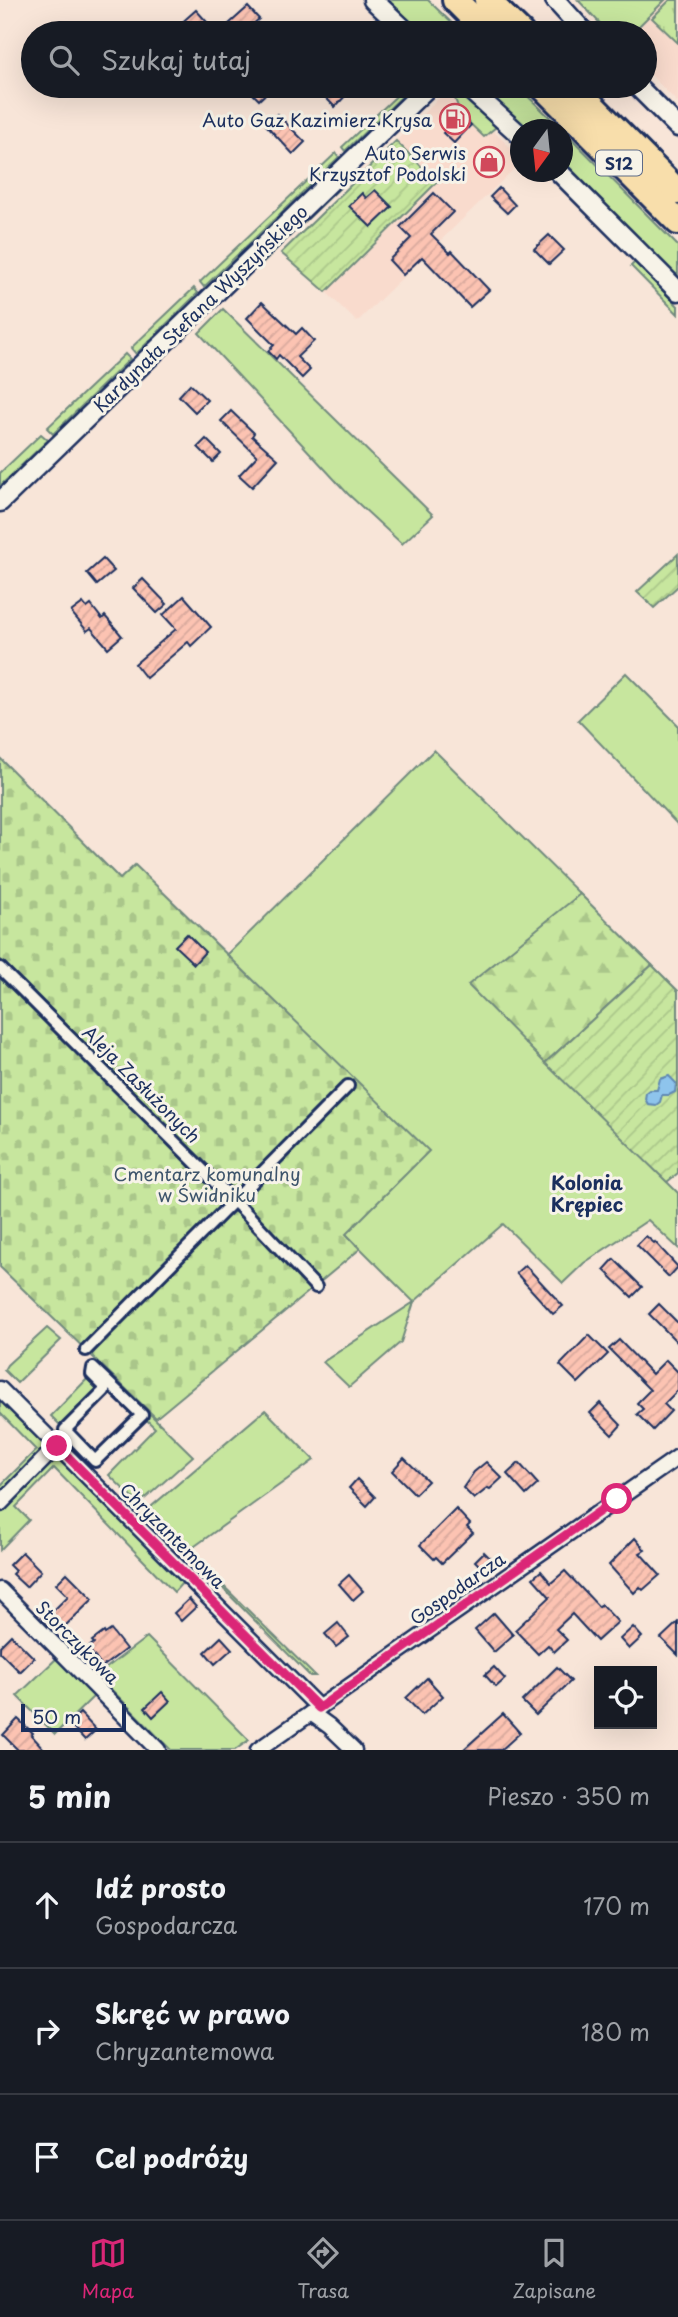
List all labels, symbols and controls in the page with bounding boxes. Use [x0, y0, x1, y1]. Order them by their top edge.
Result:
search box [21, 21, 657, 98]
text: Szukaj tutaj [101, 40, 251, 79]
icon: search [45, 41, 83, 79]
fuel station icon: Auto Gaz Kazimierz Krysa [438, 102, 472, 136]
place label: Auto Gaz Kazimierz Krysa [202, 106, 433, 133]
north arrow [510, 119, 573, 182]
place label: Auto Serwis Krzysztof Podolski [309, 139, 466, 187]
shop icon: Auto Serwis Krzysztof Podolski [472, 145, 506, 179]
road number: S12 [596, 150, 642, 176]
street label: Kardynała Stefana Wyszyńskiego [87, 198, 313, 418]
street label: Aleja Zasłużonych [77, 1019, 207, 1149]
park label: Cmentarz komunalny w Świdniku [114, 1160, 300, 1208]
district label: Kolonia Krępiec [551, 1168, 623, 1218]
route end [41, 1430, 72, 1461]
street label: Chryzantemowa [114, 1476, 233, 1595]
route start [601, 1483, 632, 1514]
street label: Gospodarcza [404, 1545, 511, 1631]
street label: Storczykowa [30, 1594, 127, 1691]
map controls [594, 1666, 657, 1729]
button: locate [594, 1666, 657, 1729]
scale bar [21, 1701, 126, 1733]
text: 50 m [32, 1702, 81, 1730]
text: 5 min [28, 1773, 111, 1818]
text: Pieszo · 350 m [487, 1778, 650, 1813]
text: Idź prosto [95, 1868, 226, 1907]
icon: ahead [28, 1886, 66, 1924]
text: 170 m [583, 1888, 650, 1923]
text: Gospodarcza [95, 1907, 237, 1942]
text: Skręć w prawo [95, 1994, 290, 2033]
icon: right [28, 2012, 66, 2050]
text: 180 m [581, 2014, 650, 2049]
text: Chryzantemowa [95, 2033, 274, 2068]
icon: arrive [28, 2138, 66, 2176]
text: Cel podróży [95, 2138, 248, 2177]
tab: Mapa [82, 2234, 134, 2304]
tab: Trasa [297, 2234, 349, 2304]
tab: Zapisane [513, 2234, 596, 2304]

